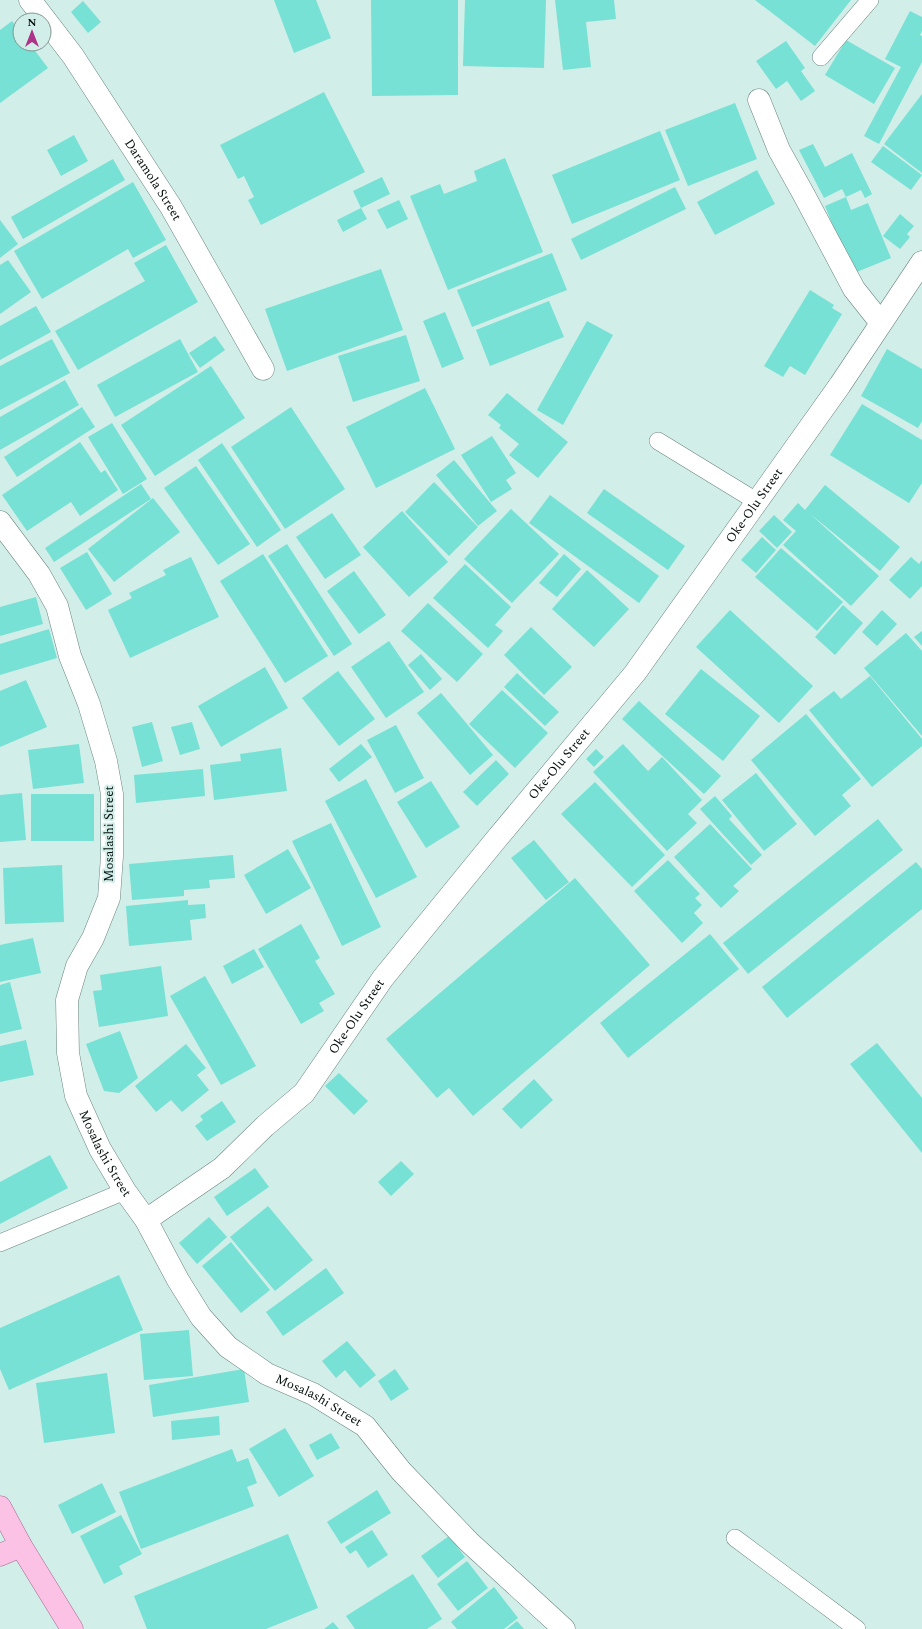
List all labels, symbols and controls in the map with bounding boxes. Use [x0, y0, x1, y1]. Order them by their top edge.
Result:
north arrow [12, 12, 52, 52]
text: N [28, 14, 37, 31]
street label: Daramola Street [119, 135, 187, 225]
street label: Oke-Olu Street [721, 464, 788, 547]
street label: Oke-Olu Street [523, 724, 595, 804]
street label: Mosalashi Street [99, 786, 119, 882]
street label: Oke-Olu Street [323, 974, 390, 1058]
street label: Mosalashi Street [74, 1107, 137, 1202]
street label: Mosalashi Street [272, 1369, 366, 1432]

